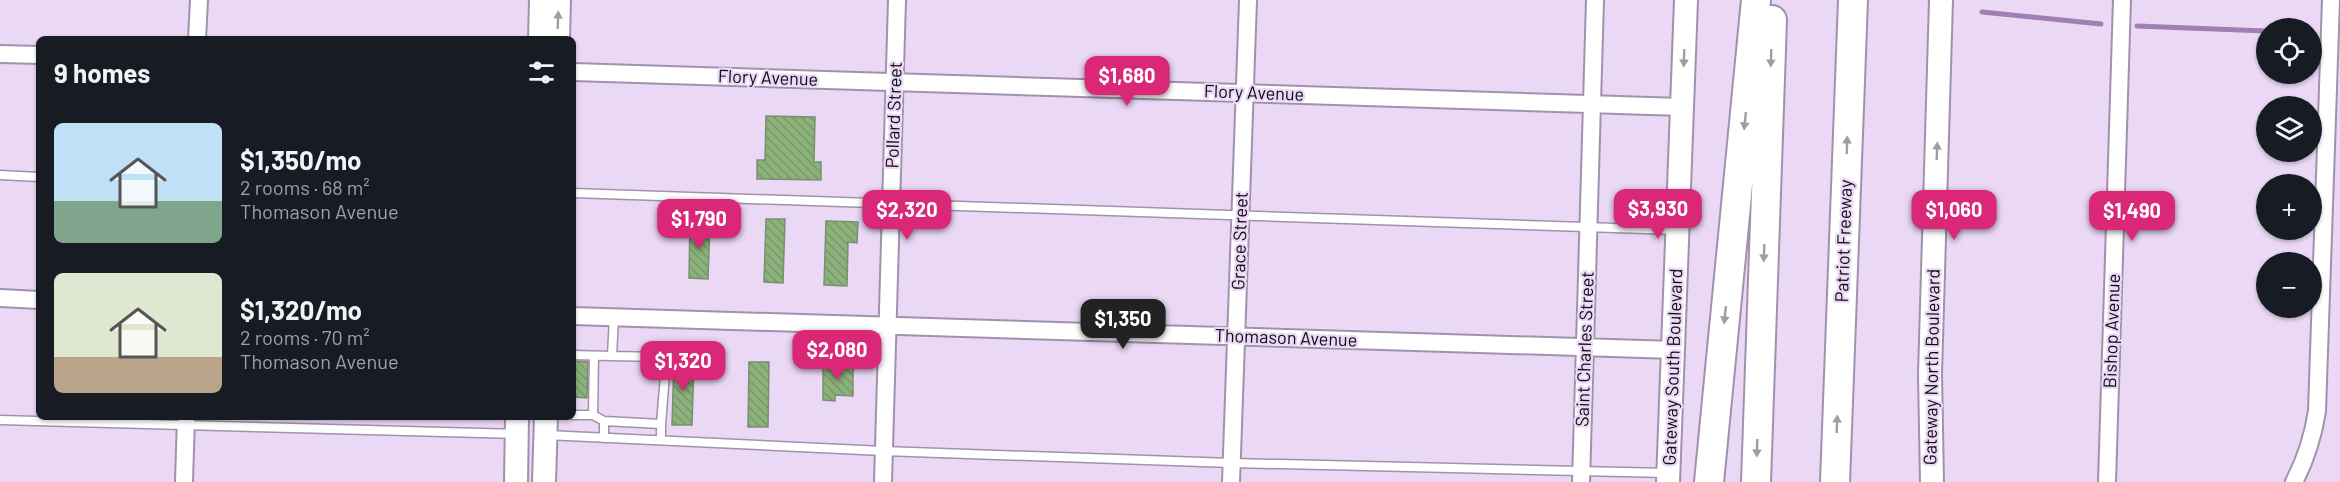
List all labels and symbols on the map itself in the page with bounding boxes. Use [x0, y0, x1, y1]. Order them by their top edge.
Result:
one-way arrow [554, 10, 563, 29]
one-way arrow [1679, 49, 1688, 68]
one-way arrow [1766, 49, 1775, 68]
pin: $1,680 [1078, 56, 1176, 107]
street label: Pollard Street [880, 61, 906, 169]
street label: Flory Avenue [718, 64, 819, 90]
street label: Flory Avenue [1204, 79, 1305, 105]
one-way arrow [1740, 112, 1750, 131]
one-way arrow [1843, 135, 1852, 154]
one-way arrow [1932, 141, 1941, 160]
street label: Patriot Freeway [1830, 179, 1856, 303]
pin: $3,930 [1609, 189, 1707, 240]
pin: $2,320 [858, 190, 956, 241]
pin: $1,060 [1905, 190, 2003, 241]
street label: Grace Street [1226, 191, 1252, 291]
pin: $1,490 [2083, 191, 2181, 242]
pin: $1,790 [650, 199, 748, 250]
one-way arrow [1759, 244, 1769, 263]
street label: Gateway South Boulevard [1658, 268, 1686, 466]
street label: Gateway North Boulevard [1918, 269, 1944, 465]
street label: Saint Charles Street [1570, 271, 1598, 427]
street label: Bishop Avenue [2098, 273, 2124, 389]
pin: $1,350 [1074, 299, 1172, 350]
one-way arrow [1720, 306, 1730, 325]
street label: Thomason Avenue [1214, 324, 1358, 350]
pin: $2,080 [788, 330, 886, 381]
pin: $1,320 [634, 341, 732, 392]
one-way arrow [1832, 414, 1842, 433]
one-way arrow [1753, 439, 1762, 458]

